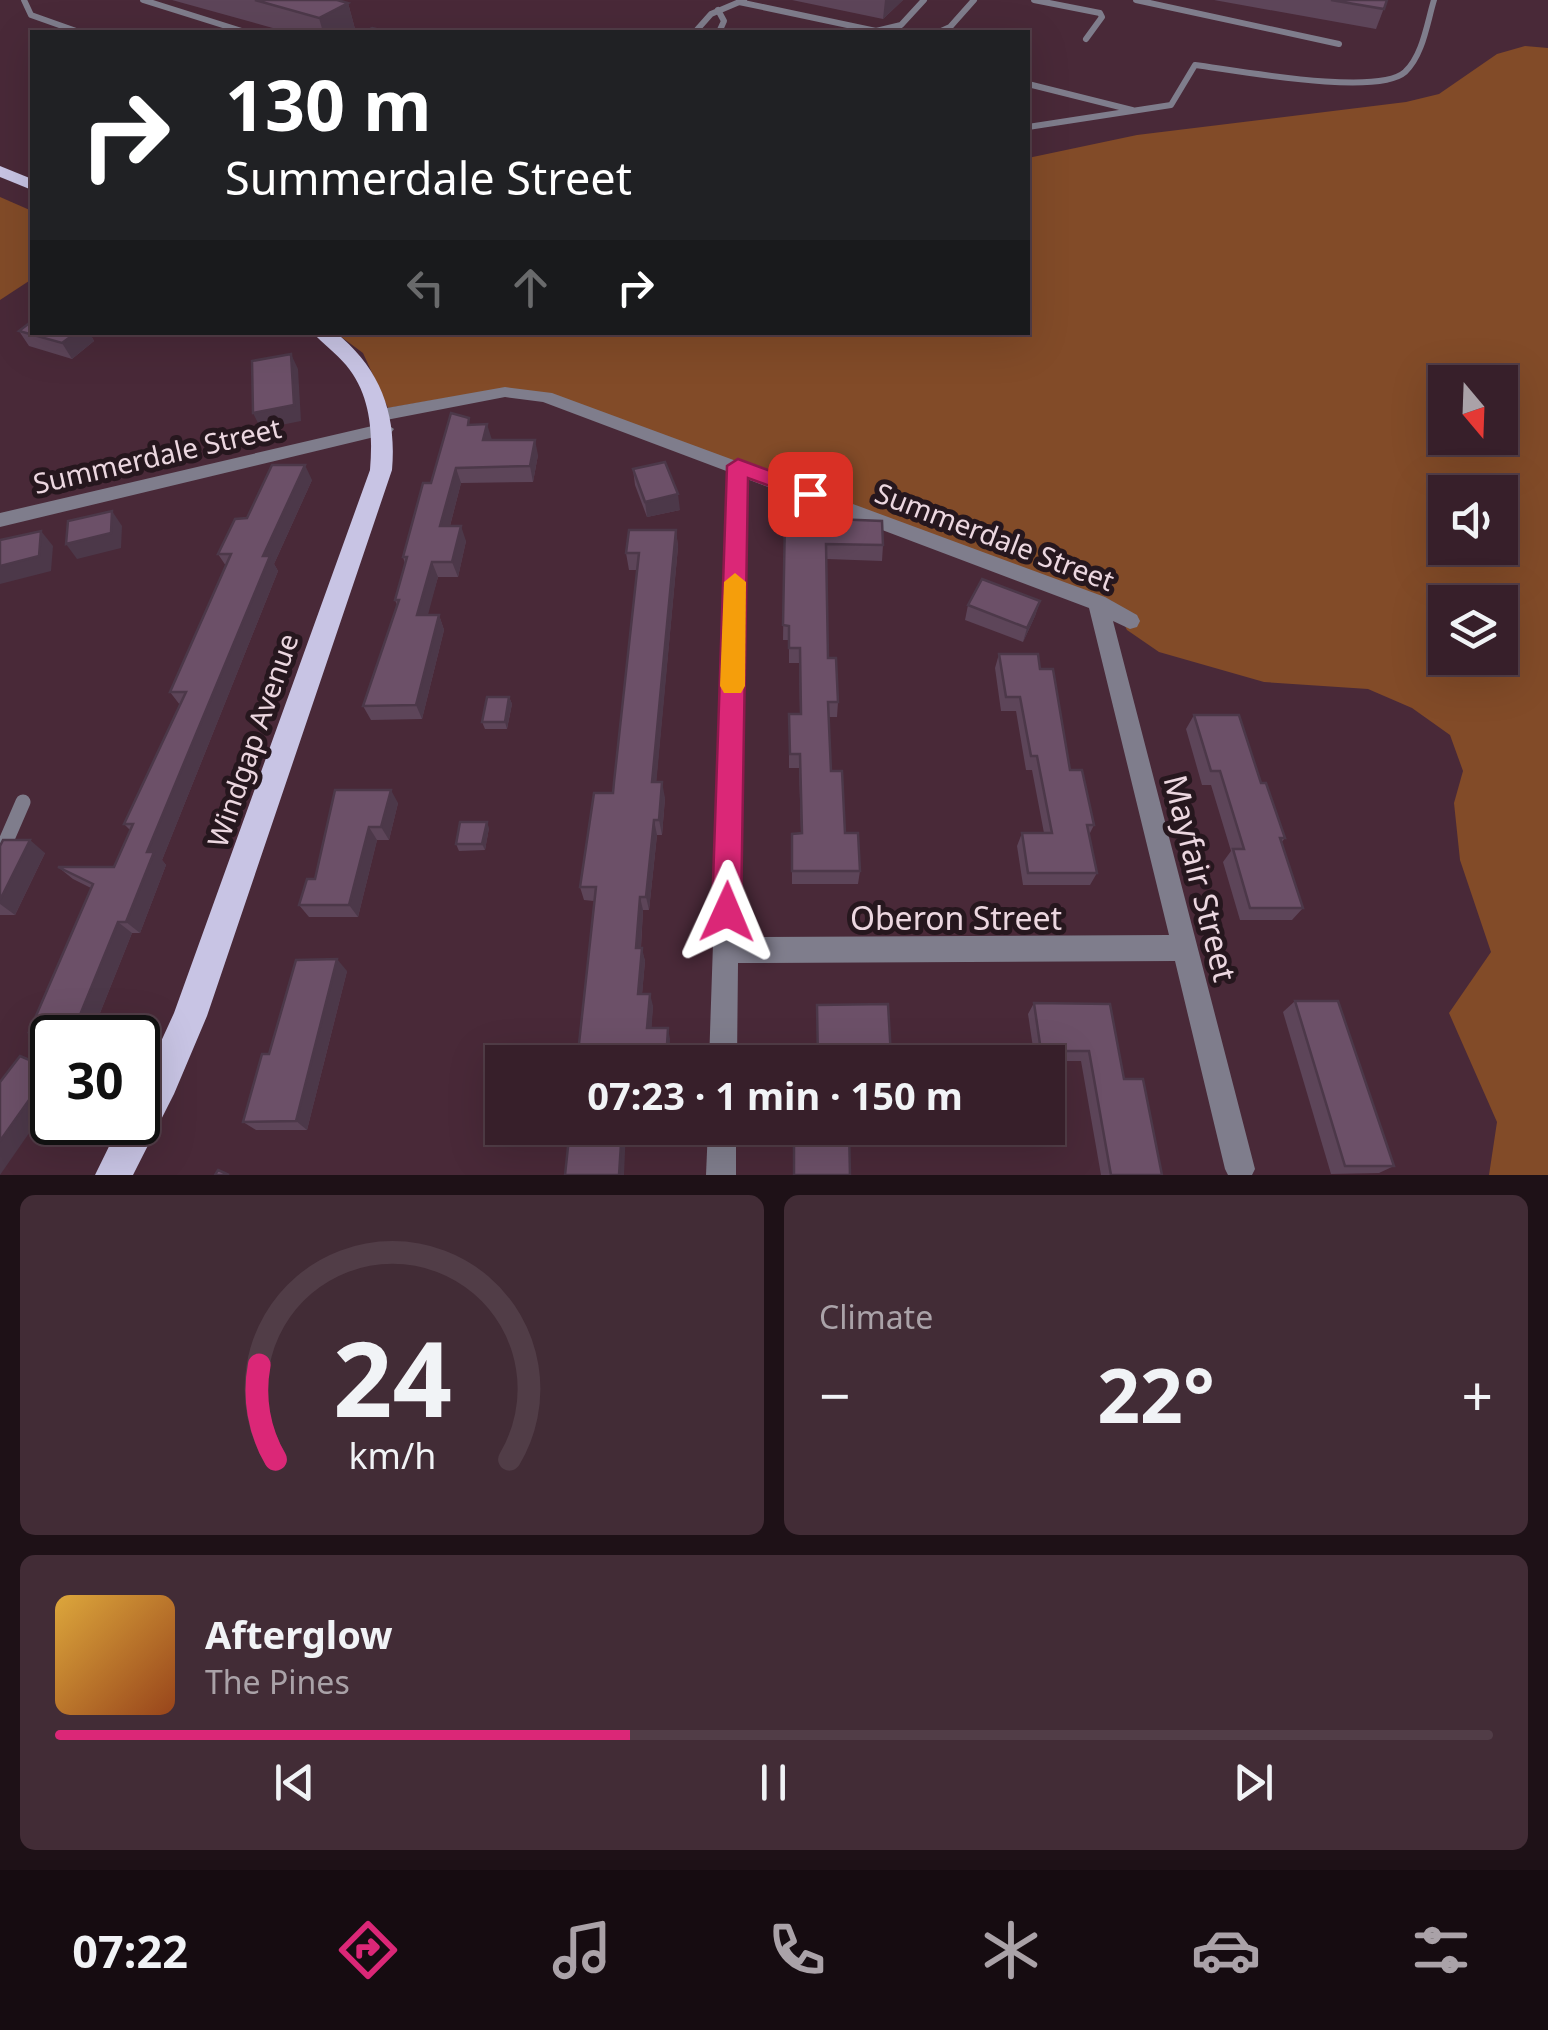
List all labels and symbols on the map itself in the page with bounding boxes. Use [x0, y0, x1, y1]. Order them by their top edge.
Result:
north arrow [1428, 365, 1518, 455]
street label: Summerdale Street [29, 408, 285, 502]
pin [768, 452, 853, 537]
street label: Summerdale Street [870, 473, 1120, 599]
street label: Windgap Avenue [198, 628, 306, 852]
street label: Mayfair Street [1155, 770, 1247, 986]
position arrow [675, 860, 779, 964]
street label: Oberon Street [850, 896, 1062, 939]
speed limit sign: 30 [30, 1015, 160, 1145]

